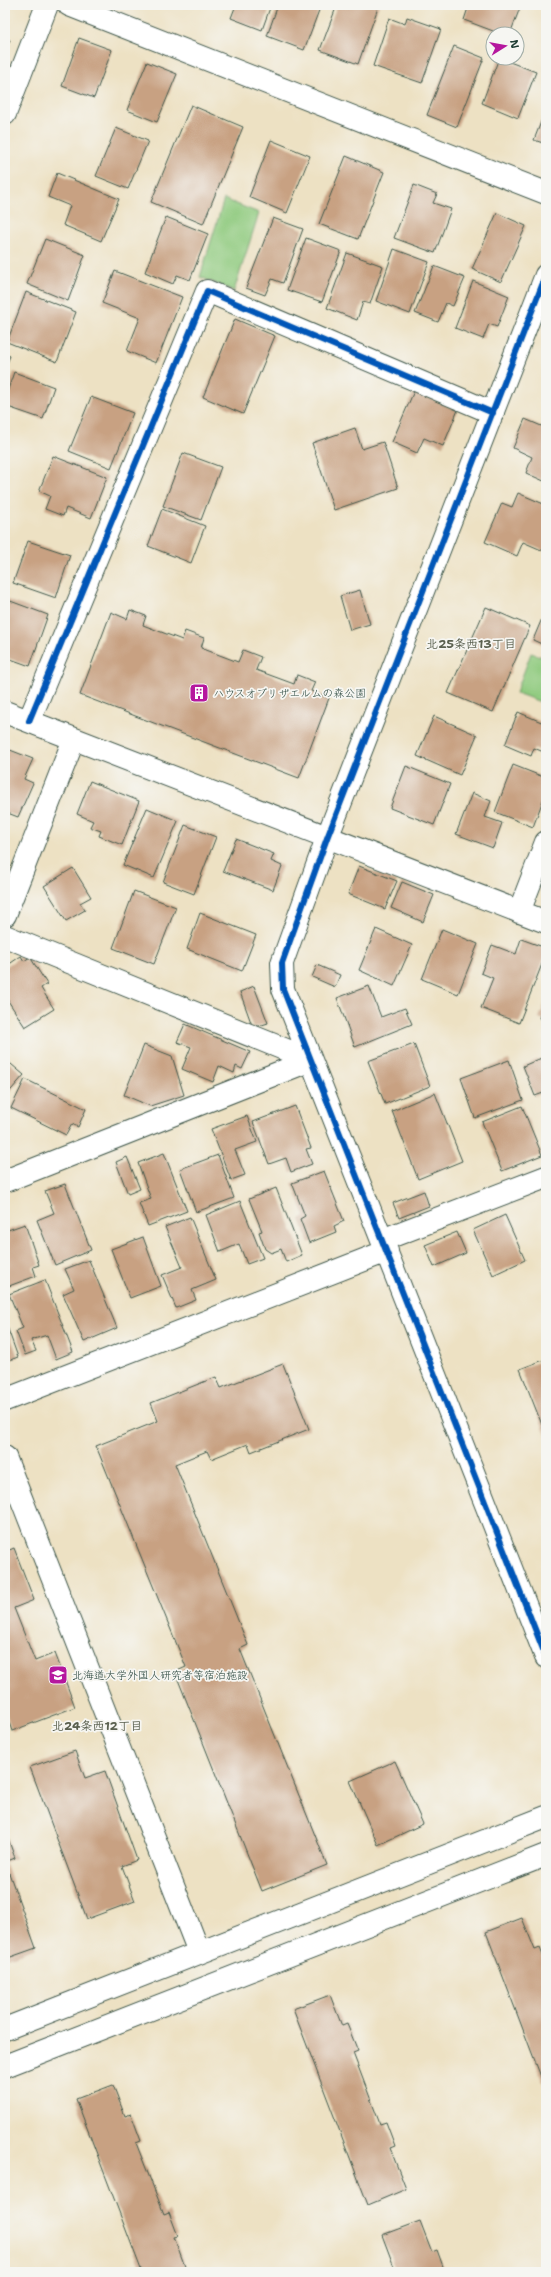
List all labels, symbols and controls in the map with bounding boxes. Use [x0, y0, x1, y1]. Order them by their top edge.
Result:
north arrow [485, 26, 525, 66]
text: N [506, 38, 523, 50]
district label: 北25条西13丁目 [426, 636, 516, 652]
building icon: ハウスオブリザエルムの森公園 [188, 682, 210, 704]
place label: ハウスオブリザエルムの森公園 [213, 686, 366, 701]
school or university icon: 北海道大学外国人研究者等宿泊施設 [47, 1664, 69, 1686]
place label: 北海道大学外国人研究者等宿泊施設 [72, 1668, 248, 1683]
district label: 北24条西12丁目 [52, 1718, 142, 1734]

